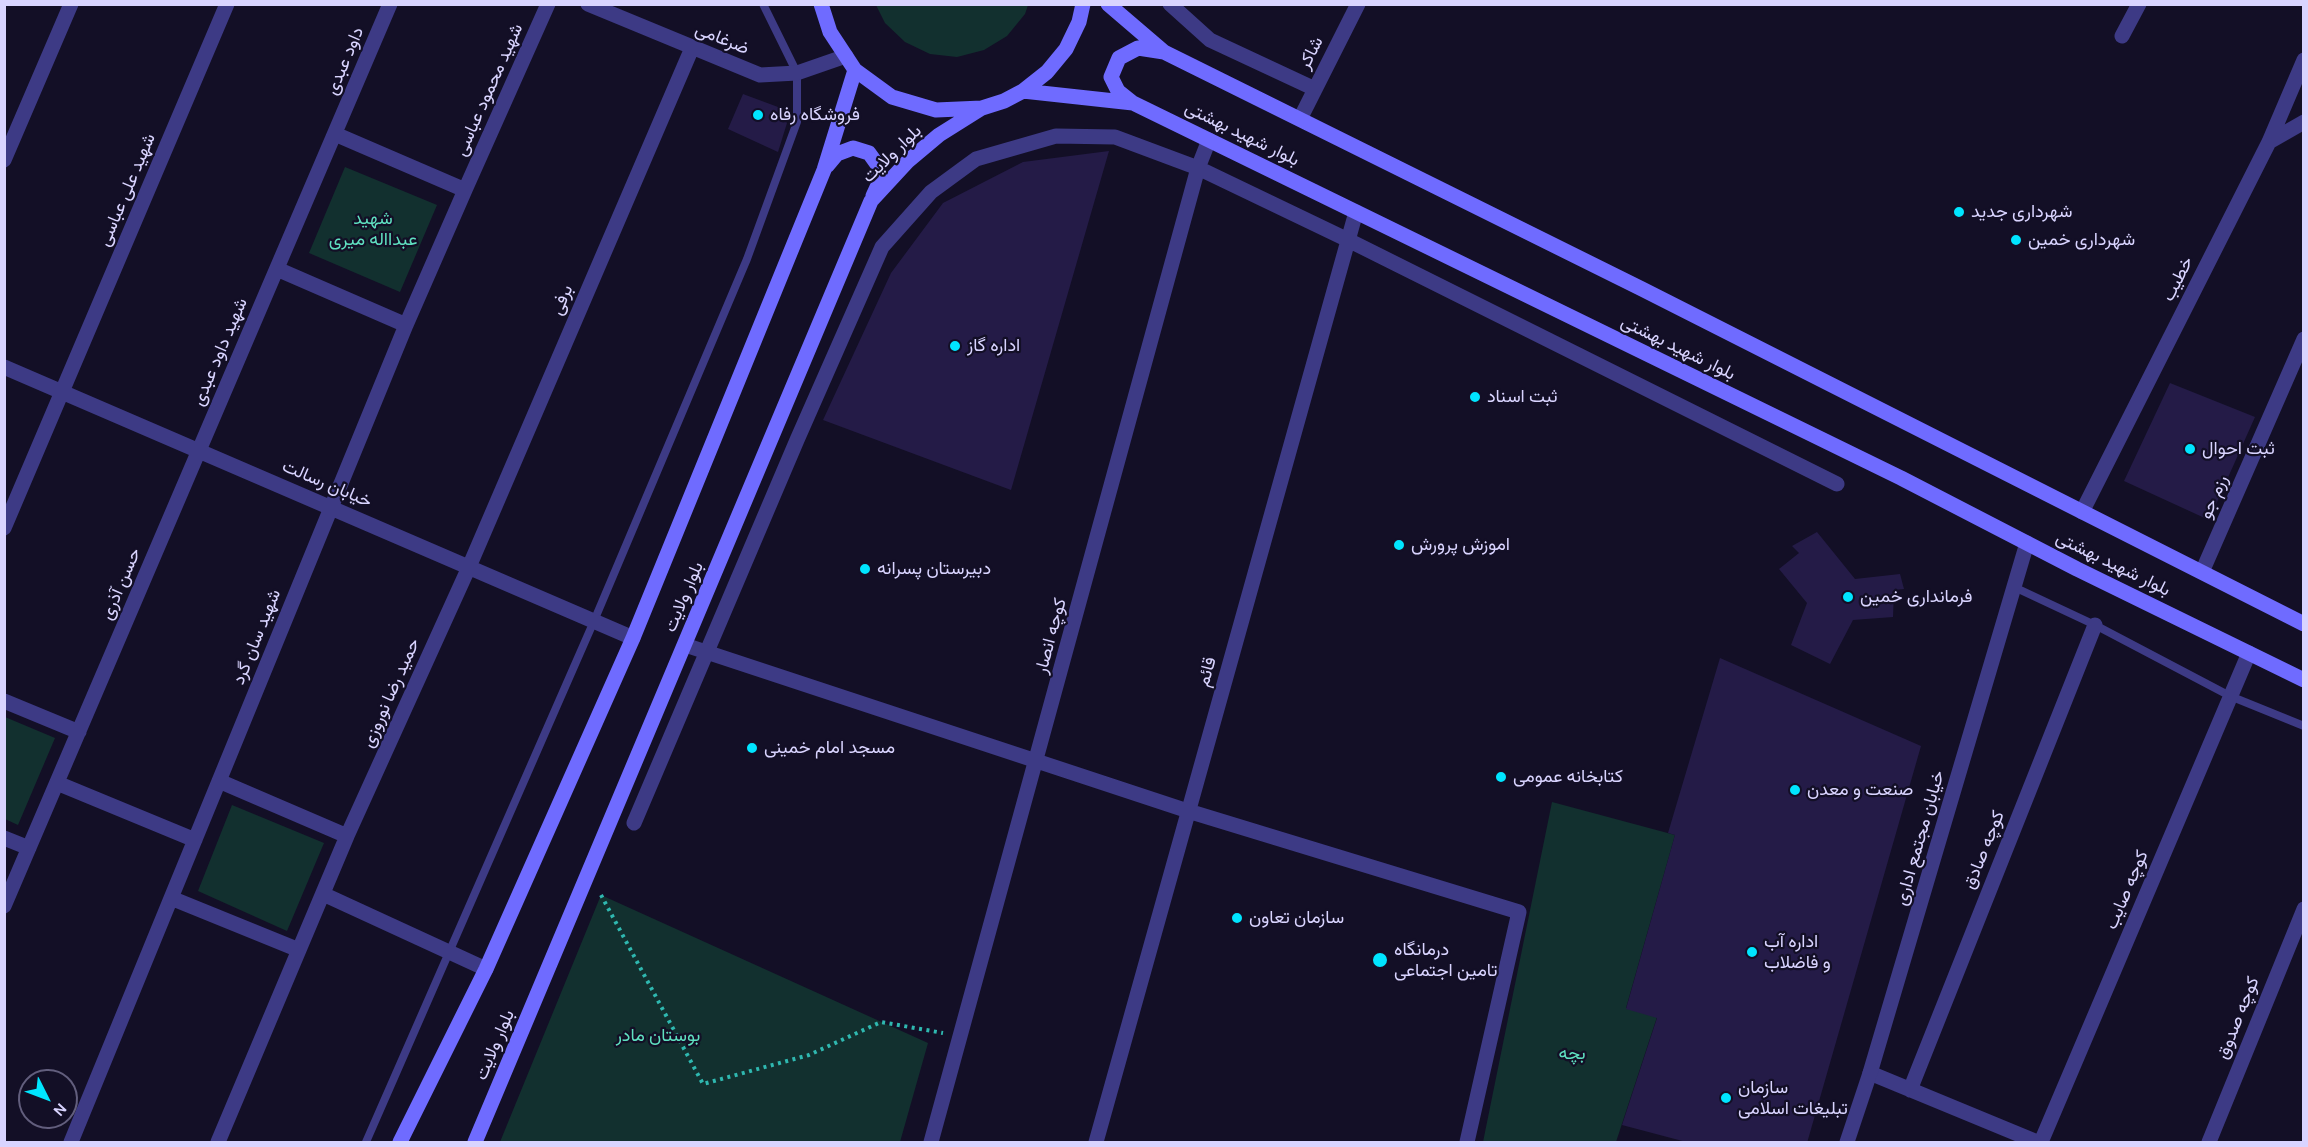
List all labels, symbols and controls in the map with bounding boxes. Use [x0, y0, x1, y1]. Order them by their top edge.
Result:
street label: ضرغامی [692, 18, 752, 60]
street label: شهید محمود عباسی [450, 20, 528, 160]
street label: داود عبدی [321, 24, 369, 98]
street label: شاکر [1294, 33, 1328, 73]
street label: بلوار شهید بهشتی [1181, 97, 1303, 171]
place label: فروشگاه رفاه [770, 104, 860, 126]
marker: فروشگاه رفاه [751, 108, 765, 122]
street label: بلوار ولایت [858, 120, 926, 188]
street label: شهید علی عباسی [93, 130, 161, 250]
place label: شهرداری جدید [1971, 201, 2072, 223]
marker: شهرداری جدید [1952, 205, 1966, 219]
park label: شهید عبدااله میری [329, 208, 417, 250]
place label: شهرداری خمین [2028, 229, 2135, 251]
marker: شهرداری خمین [2009, 233, 2023, 247]
street label: خطیب [2158, 253, 2198, 305]
street label: برفی [546, 282, 578, 318]
street label: شهید داود عبدی [188, 295, 252, 409]
street label: بلوار شهید بهشتی [1617, 311, 1739, 385]
place label: اداره گاز [967, 335, 1020, 357]
marker: اداره گاز [948, 339, 962, 353]
place label: ثبت اسناد [1487, 386, 1558, 408]
marker: ثبت اسناد [1468, 390, 1482, 404]
place label: ثبت احوال [2202, 438, 2275, 460]
marker: ثبت احوال [2183, 442, 2197, 456]
street label: خیابان رسالت [279, 455, 375, 513]
street label: رزم جو [2195, 472, 2233, 522]
street label: بلوار شهید بهشتی [2052, 527, 2174, 601]
place label: اموزش پرورش [1411, 534, 1510, 556]
marker: اموزش پرورش [1392, 538, 1406, 552]
street label: حسن آذری [96, 545, 146, 623]
place label: دبیرستان پسرانه [877, 558, 991, 580]
street label: بلوار ولایت [660, 559, 708, 635]
marker: دبیرستان پسرانه [858, 562, 872, 576]
street label: شهید سان گرد [228, 586, 286, 688]
place label: فرمانداری خمین [1860, 586, 1973, 608]
marker: فرمانداری خمین [1841, 590, 1855, 604]
street label: کوچه انصار [1031, 596, 1071, 676]
street label: حمید رضا نوروزی [357, 635, 425, 751]
street label: قائم [1193, 655, 1221, 689]
place label: مسجد امام خمینی [764, 737, 895, 759]
marker: مسجد امام خمینی [745, 741, 759, 755]
place label: کتابخانه عمومی [1513, 766, 1623, 788]
street label: خیابان مجتمع اداری [1890, 768, 1950, 908]
marker: کتابخانه عمومی [1494, 770, 1508, 784]
place label: صنعت و معدن [1807, 779, 1913, 801]
marker: صنعت و معدن [1788, 783, 1802, 797]
street label: کوچه صادق [1959, 808, 2009, 892]
street label: کوچه صایب [2101, 847, 2153, 933]
place label: سازمان تعاون [1249, 907, 1344, 929]
marker: سازمان تعاون [1230, 911, 1244, 925]
place label: اداره آب و فاضلاب [1764, 931, 1831, 974]
place label: درمانگاه تامین اجتماعی [1394, 939, 1497, 982]
marker: اداره آب و فاضلاب [1745, 945, 1759, 959]
marker: درمانگاه تامین اجتماعی [1371, 951, 1389, 969]
street label: کوچه صدوق [2212, 974, 2264, 1062]
street label: بلوار ولایت [471, 1007, 519, 1083]
park label: بوستان مادر [616, 1025, 700, 1047]
park label: بچه [1559, 1043, 1585, 1065]
north arrow [18, 1069, 78, 1129]
place label: سازمان تبلیغات اسلامی [1738, 1077, 1848, 1120]
marker: سازمان تبلیغات اسلامی [1719, 1091, 1733, 1105]
text: N [49, 1099, 71, 1121]

